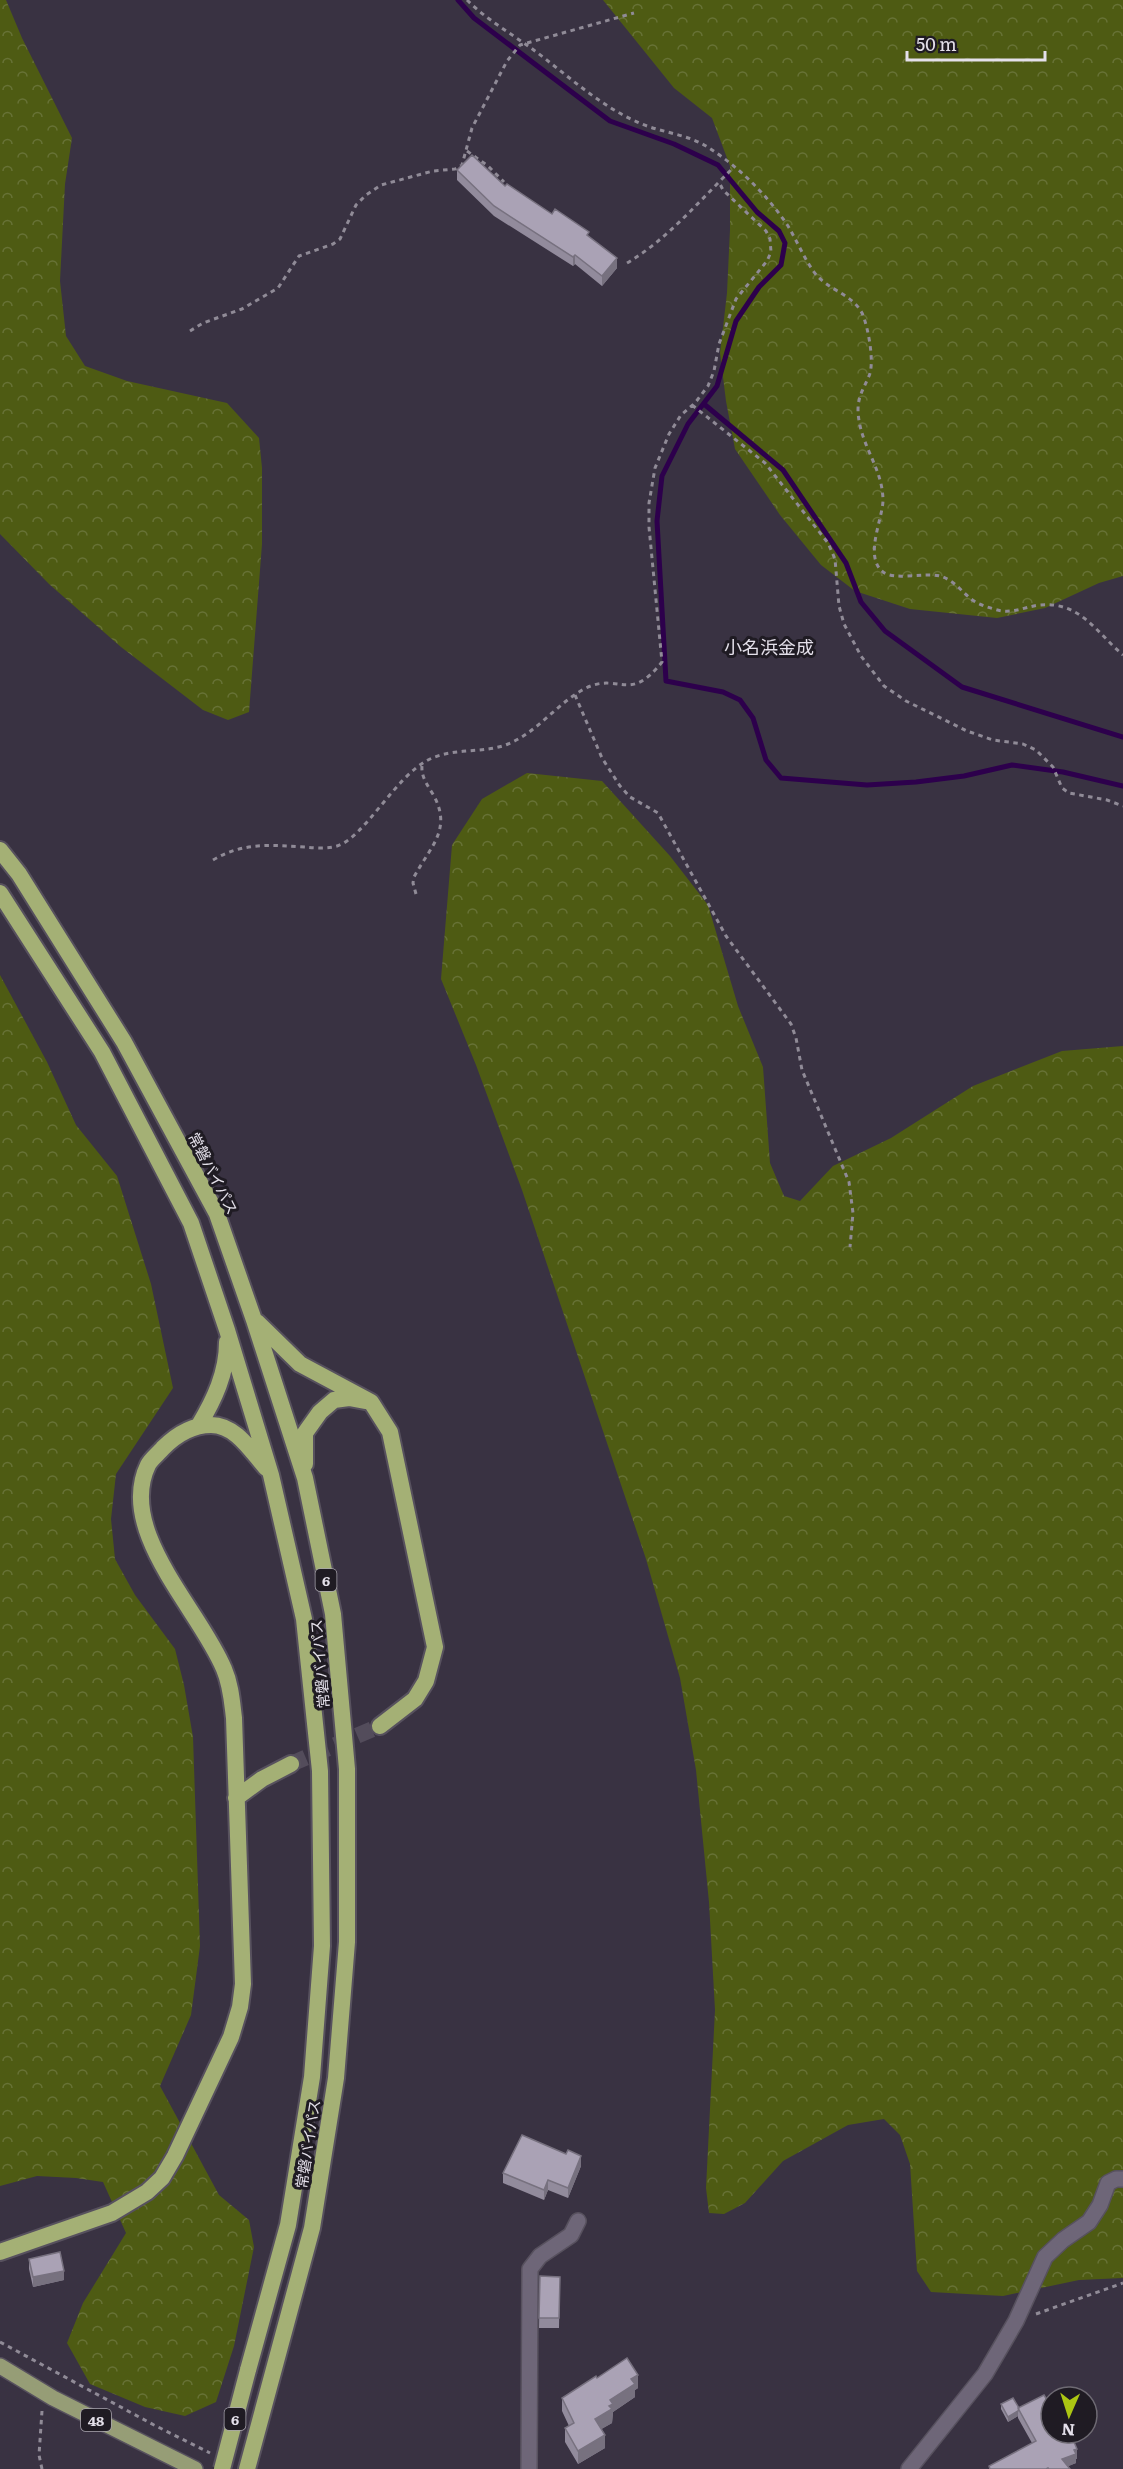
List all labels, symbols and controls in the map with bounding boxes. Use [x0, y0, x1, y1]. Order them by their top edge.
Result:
scale bar [907, 24, 1045, 62]
text: 50 m [916, 30, 957, 57]
district label: 小名浜金成 [724, 633, 814, 660]
street label: 常磐バイパス [183, 1128, 245, 1218]
road number: 6 [316, 1569, 336, 1591]
street label: 常磐バイパス [304, 1618, 334, 1710]
street label: 常磐バイパス [289, 2098, 325, 2190]
north arrow [1039, 2385, 1099, 2445]
road number: 6 [224, 2408, 246, 2430]
road number: 48 [81, 2409, 111, 2431]
text: N [1061, 2419, 1076, 2443]

